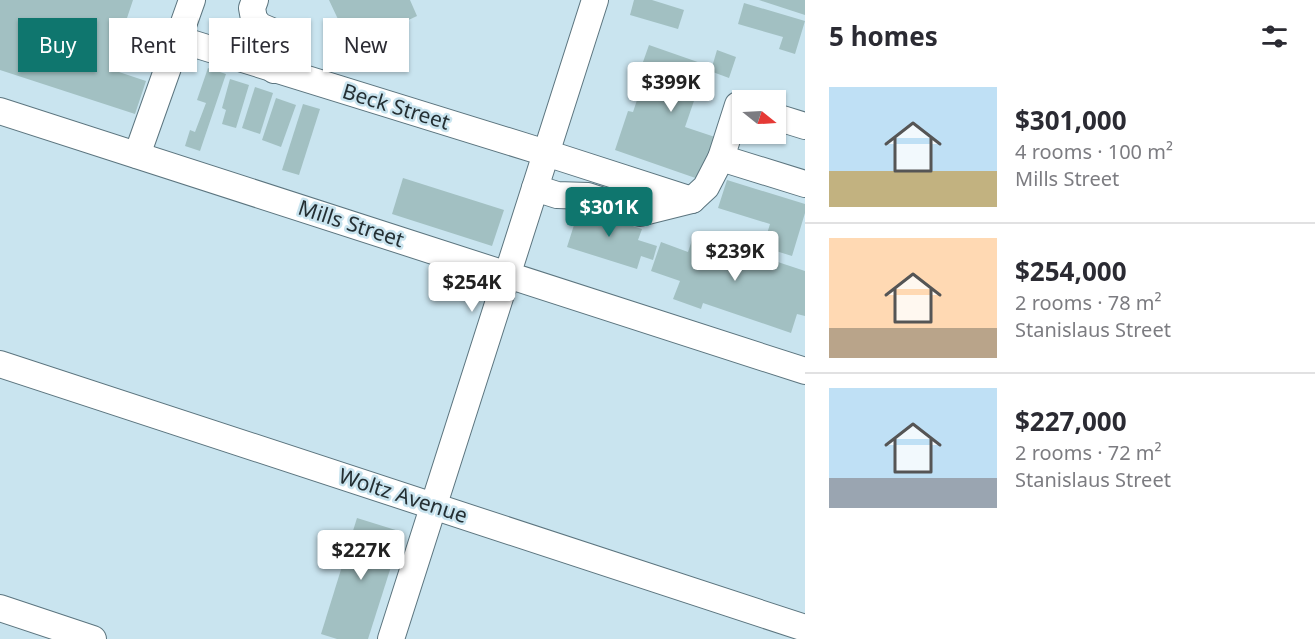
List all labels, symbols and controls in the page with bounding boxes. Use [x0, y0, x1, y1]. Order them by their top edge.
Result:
chip: Buy [18, 18, 97, 72]
chip: Rent [109, 18, 197, 72]
chip: Filters [209, 18, 311, 72]
chip: New [323, 18, 409, 72]
text: 5 homes [829, 18, 938, 54]
icon: filters [1258, 20, 1291, 53]
pin: $399K [629, 62, 713, 113]
text: $399K [641, 68, 701, 95]
street label: Beck Street [339, 76, 454, 136]
north arrow [732, 90, 786, 144]
map controls [732, 90, 786, 144]
text: $301,000 [1015, 102, 1127, 138]
icon: home [877, 111, 949, 183]
text: 4 rooms · 100 m² [1015, 138, 1173, 165]
text: Mills Street [1015, 165, 1119, 192]
pin: $301K [567, 187, 651, 238]
street label: Mills Street [295, 193, 408, 253]
text: $301K [579, 193, 639, 220]
pin: $239K [693, 231, 777, 282]
text: $239K [705, 237, 765, 264]
text: $254,000 [1015, 253, 1127, 289]
pin: $254K [430, 262, 514, 313]
icon: home [877, 262, 949, 334]
text: $254K [442, 268, 502, 295]
text: 2 rooms · 78 m² [1015, 289, 1162, 316]
text: Stanislaus Street [1015, 316, 1171, 343]
text: $227,000 [1015, 403, 1127, 439]
icon: home [877, 412, 949, 484]
text: 2 rooms · 72 m² [1015, 439, 1162, 466]
street label: Woltz Avenue [335, 461, 471, 529]
text: Stanislaus Street [1015, 466, 1171, 493]
pin: $227K [319, 530, 403, 581]
text: $227K [331, 536, 391, 563]

